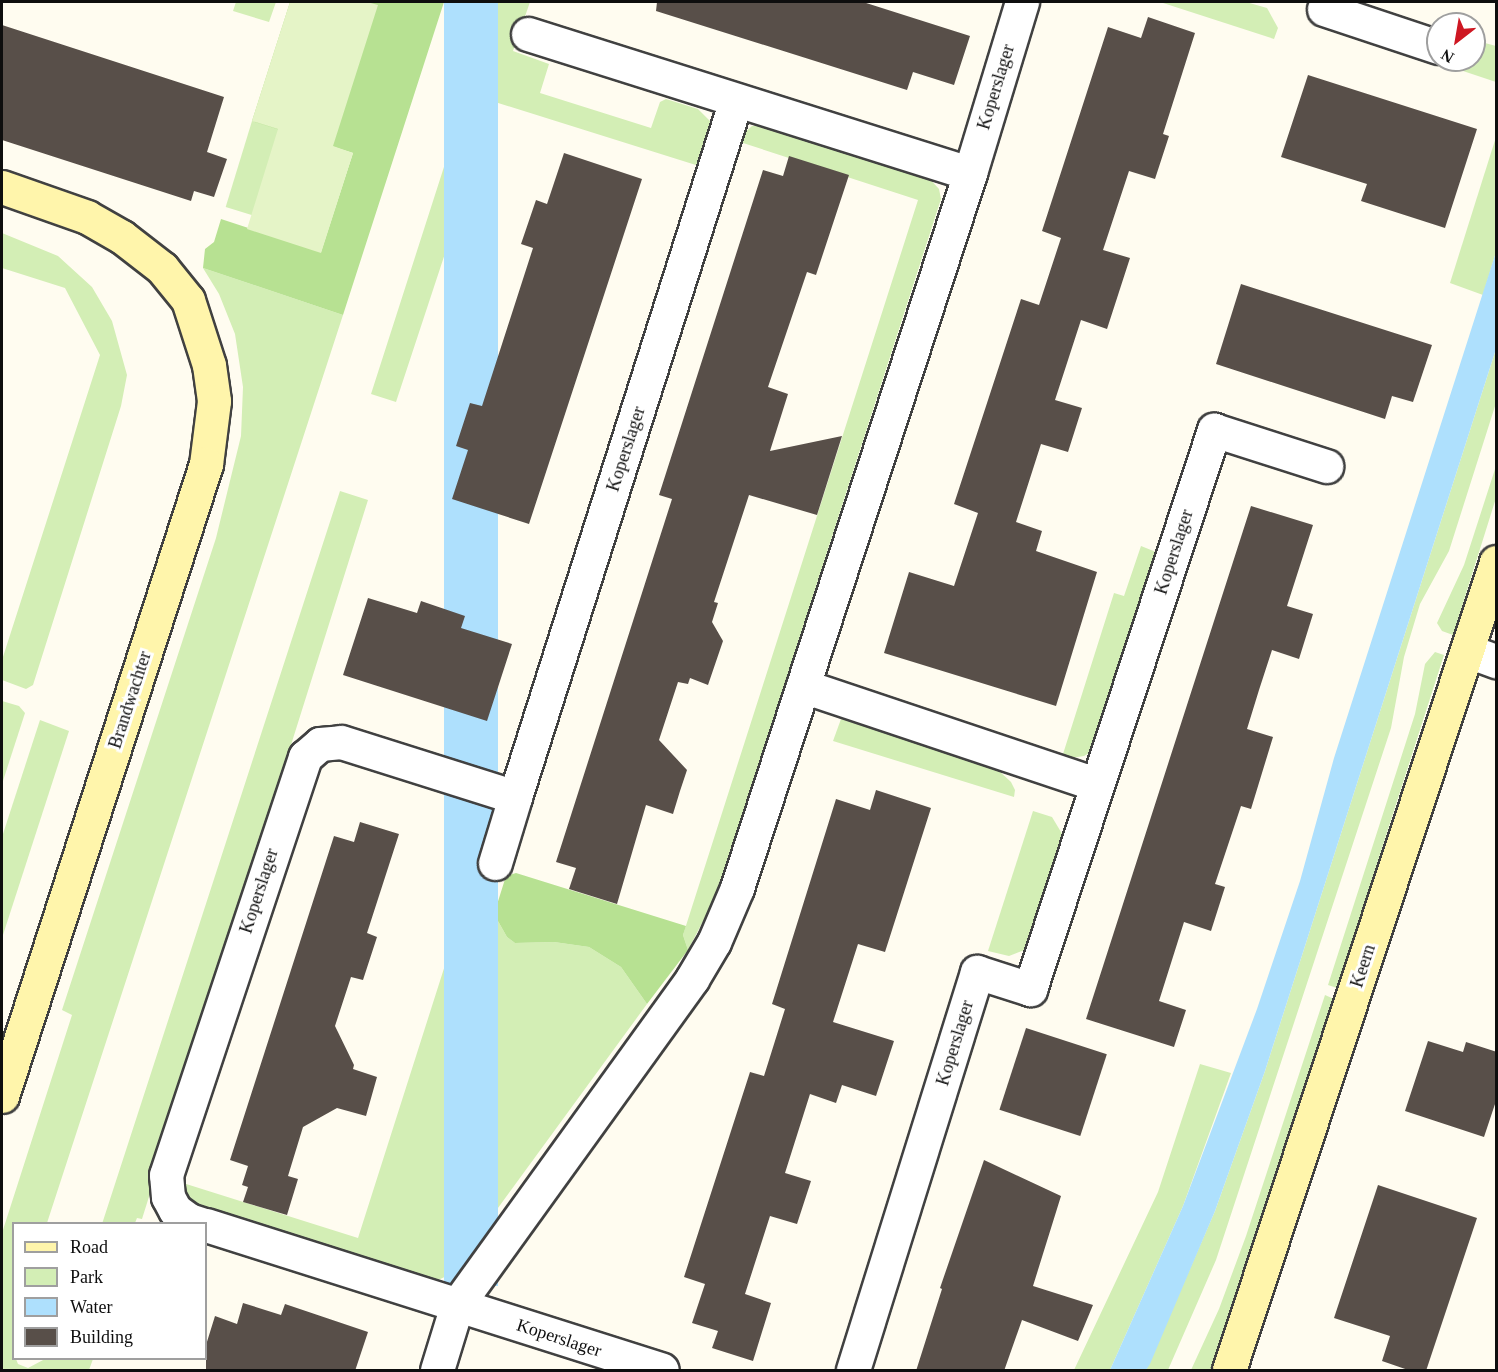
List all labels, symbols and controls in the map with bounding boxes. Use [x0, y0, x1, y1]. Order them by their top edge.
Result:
north arrow [1426, 12, 1486, 72]
street label: Koperslager [973, 42, 1019, 132]
text: N [1438, 46, 1457, 66]
street label: Koperslager [602, 404, 650, 494]
street label: Koperslager [1150, 507, 1198, 597]
street label: Brandwachter [104, 649, 156, 751]
street label: Koperslager [235, 846, 283, 936]
street label: Keern [1346, 942, 1380, 990]
street label: Koperslager [932, 998, 978, 1088]
legend [12, 1222, 207, 1360]
text: Road [70, 1237, 108, 1257]
text: Park [70, 1267, 103, 1287]
text: Water [70, 1297, 113, 1317]
street label: Koperslager [514, 1314, 604, 1362]
text: Building [70, 1327, 133, 1347]

